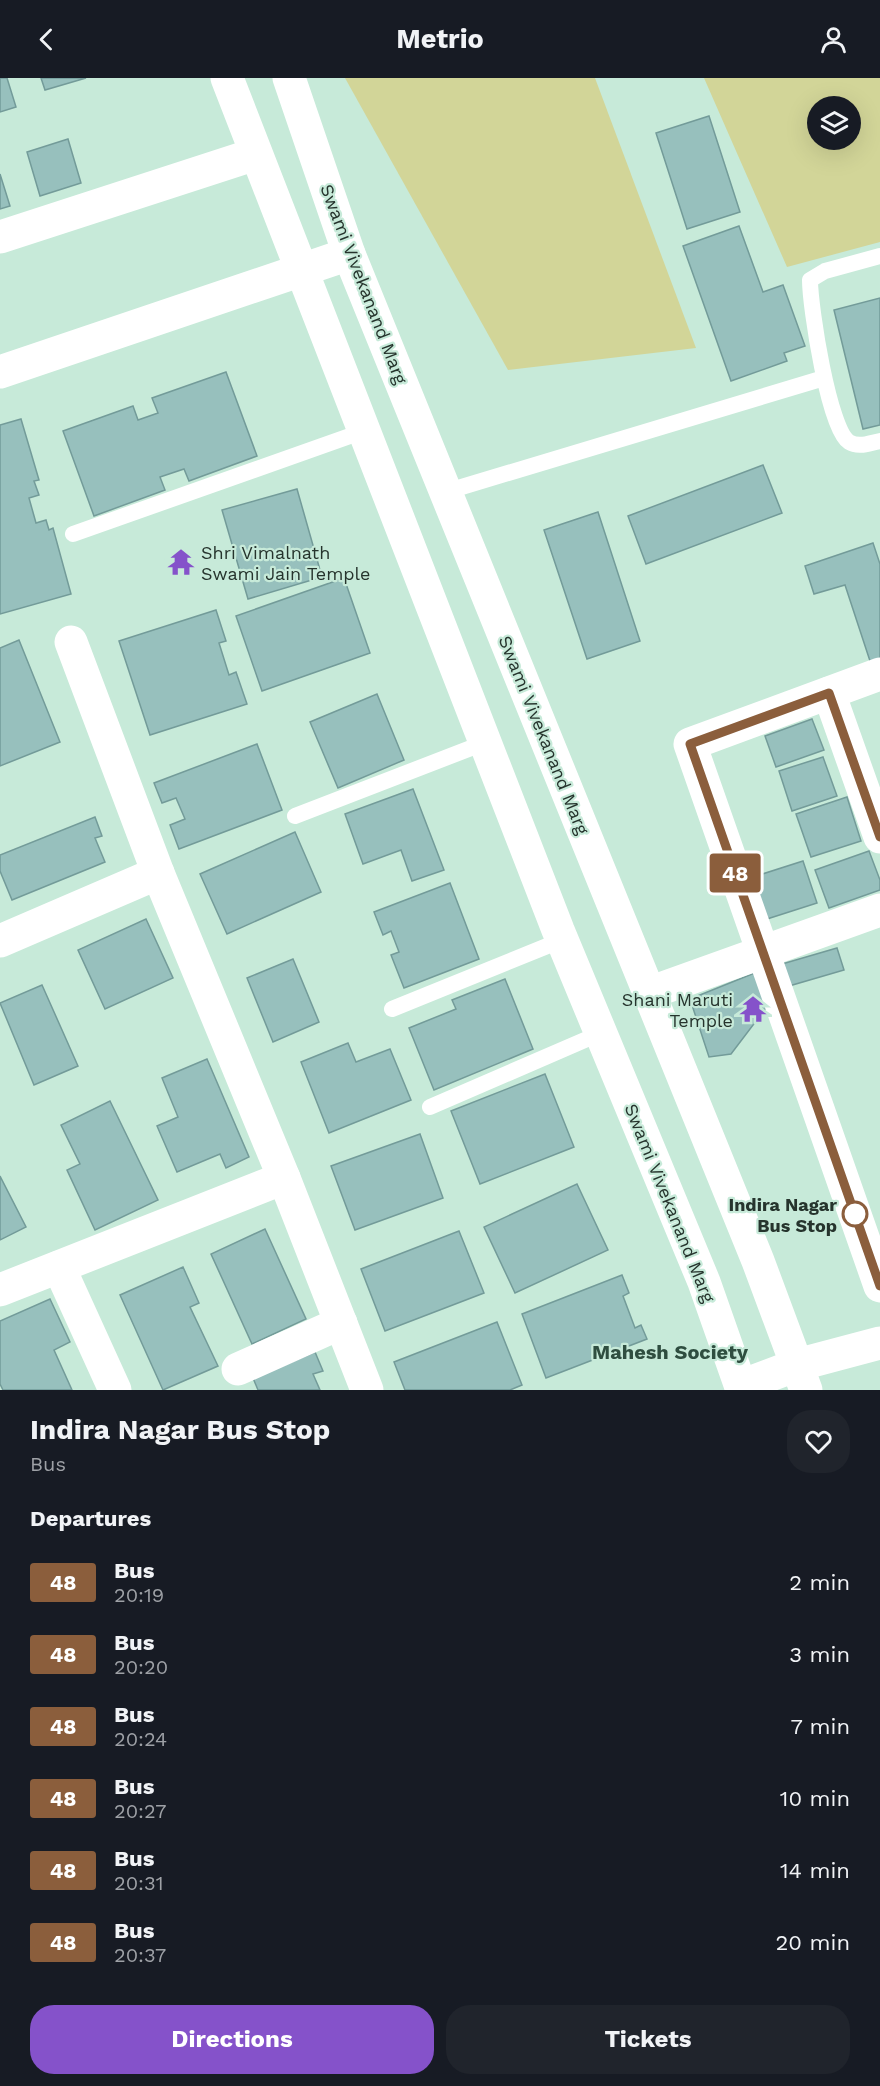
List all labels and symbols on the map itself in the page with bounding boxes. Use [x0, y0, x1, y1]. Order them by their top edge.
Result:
street label: Swami Vivekanand Marg [316, 181, 412, 387]
place label: Shri Vimalnath Swami Jain Temple [201, 542, 370, 584]
temple icon: Shri Vimalnath Swami Jain Temple [166, 547, 196, 577]
street label: Swami Vivekanand Marg [495, 633, 594, 838]
line badge: 48 [708, 854, 762, 892]
place label: Shani Maruti Temple [622, 989, 733, 1031]
temple icon: Shani Maruti Temple [738, 994, 768, 1024]
street label: Swami Vivekanand Marg [621, 1101, 720, 1306]
place label: Indira Nagar Bus Stop [729, 1194, 837, 1236]
marker: Indira Nagar Bus Stop [842, 1201, 868, 1227]
district label: Mahesh Society [592, 1340, 749, 1364]

